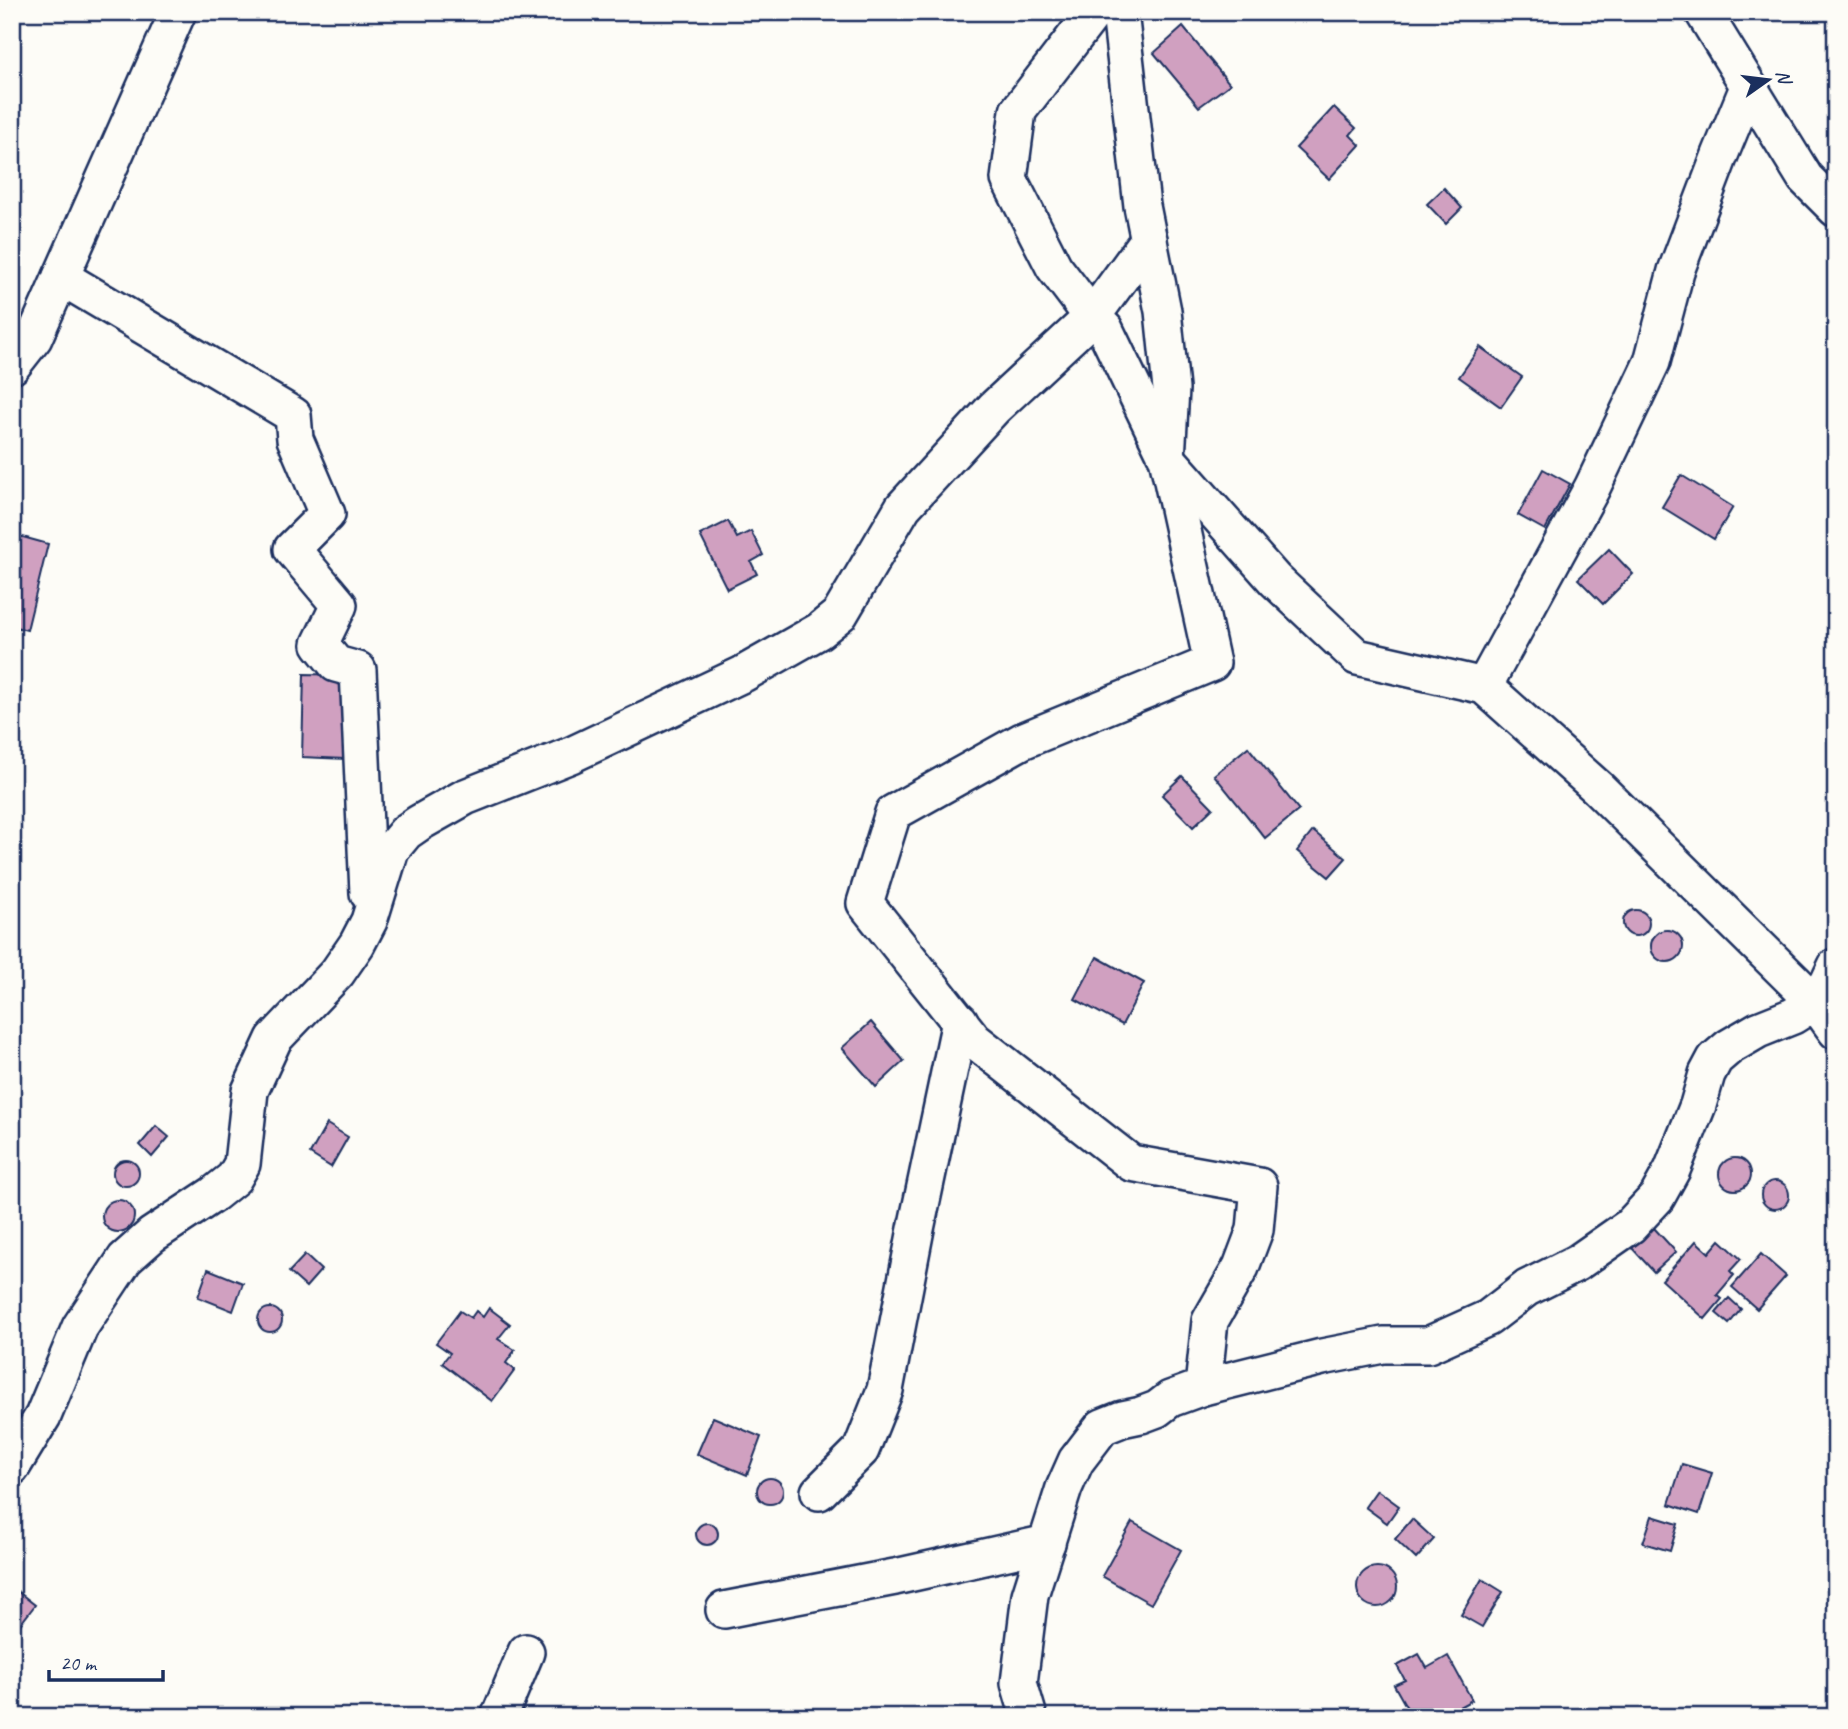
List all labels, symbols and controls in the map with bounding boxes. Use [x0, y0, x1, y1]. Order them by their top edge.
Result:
north arrow [1732, 46, 1802, 116]
text: N [1770, 68, 1797, 88]
scale bar [49, 1638, 163, 1682]
text: 20 m [60, 1650, 98, 1676]

